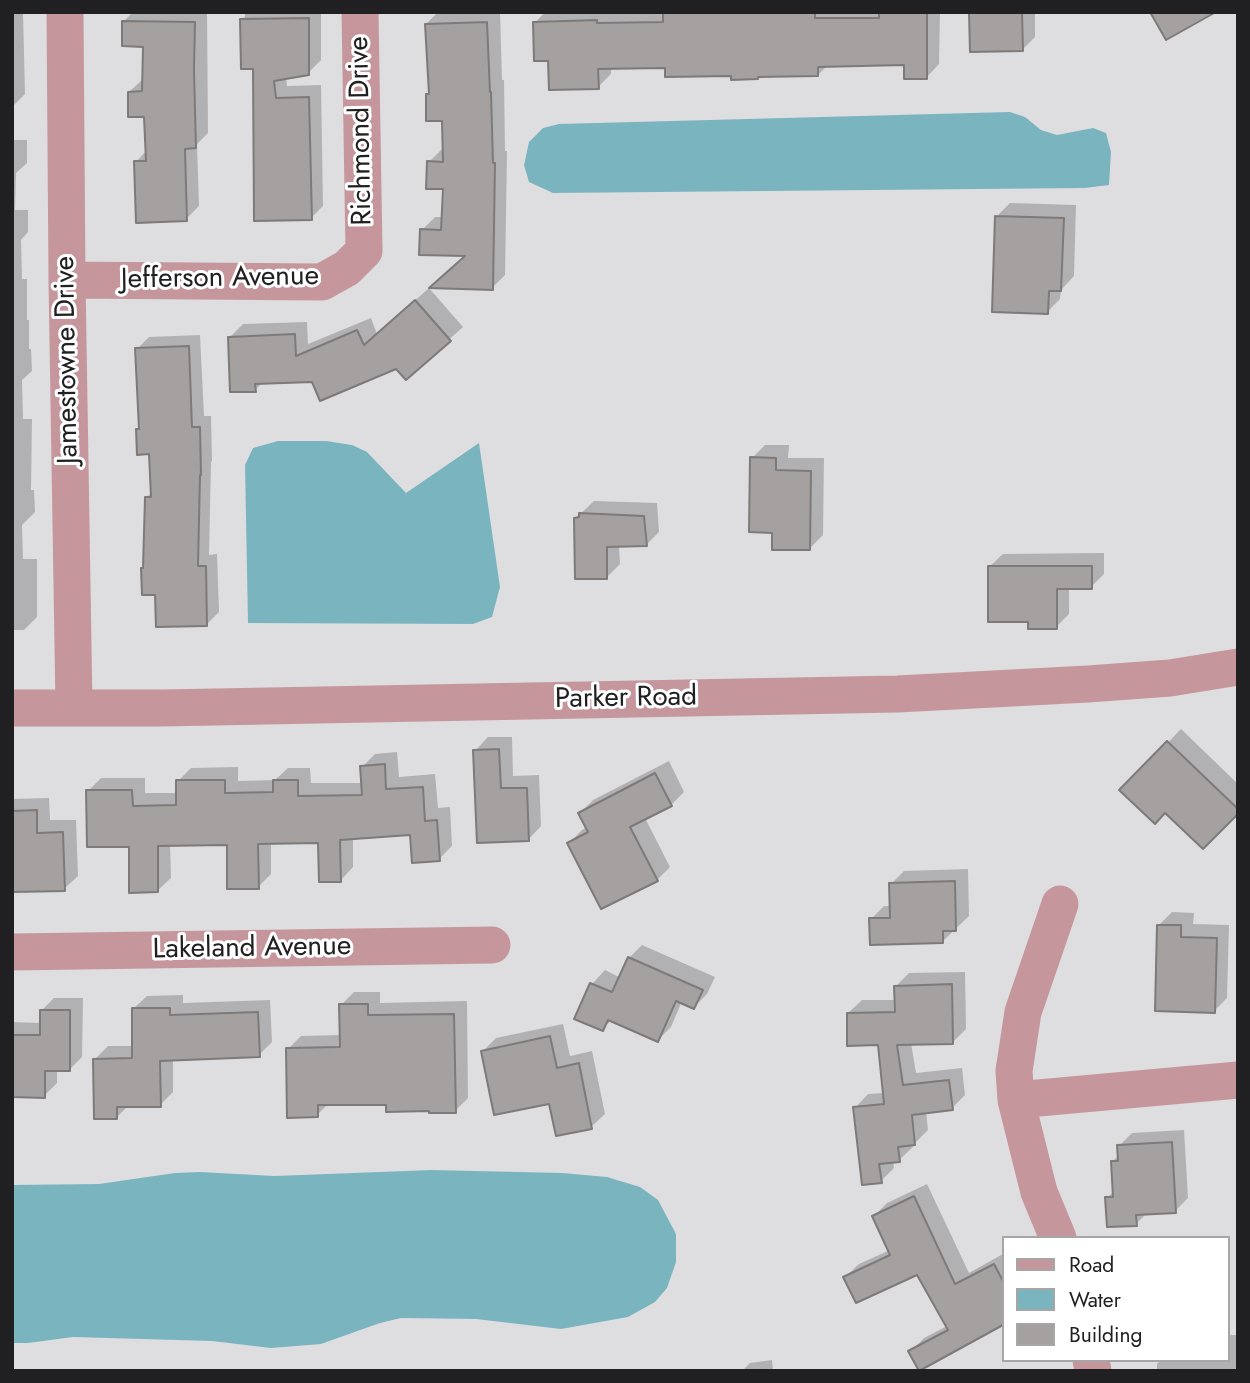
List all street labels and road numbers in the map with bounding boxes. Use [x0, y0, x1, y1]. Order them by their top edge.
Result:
street label: Richmond Drive [344, 36, 380, 226]
street label: Jamestowne Drive [49, 256, 87, 464]
street label: Jefferson Avenue [121, 260, 319, 298]
street label: Parker Road [555, 681, 697, 717]
street label: Lakeland Avenue [152, 930, 352, 968]

